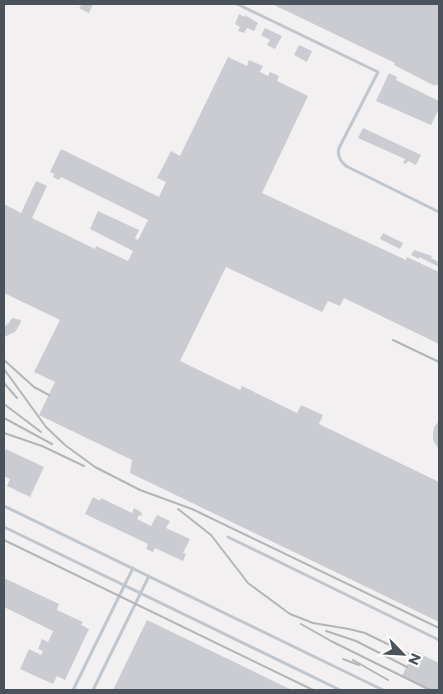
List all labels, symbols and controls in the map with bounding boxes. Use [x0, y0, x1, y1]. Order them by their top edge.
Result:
north arrow [378, 629, 428, 679]
text: N [404, 650, 425, 668]

